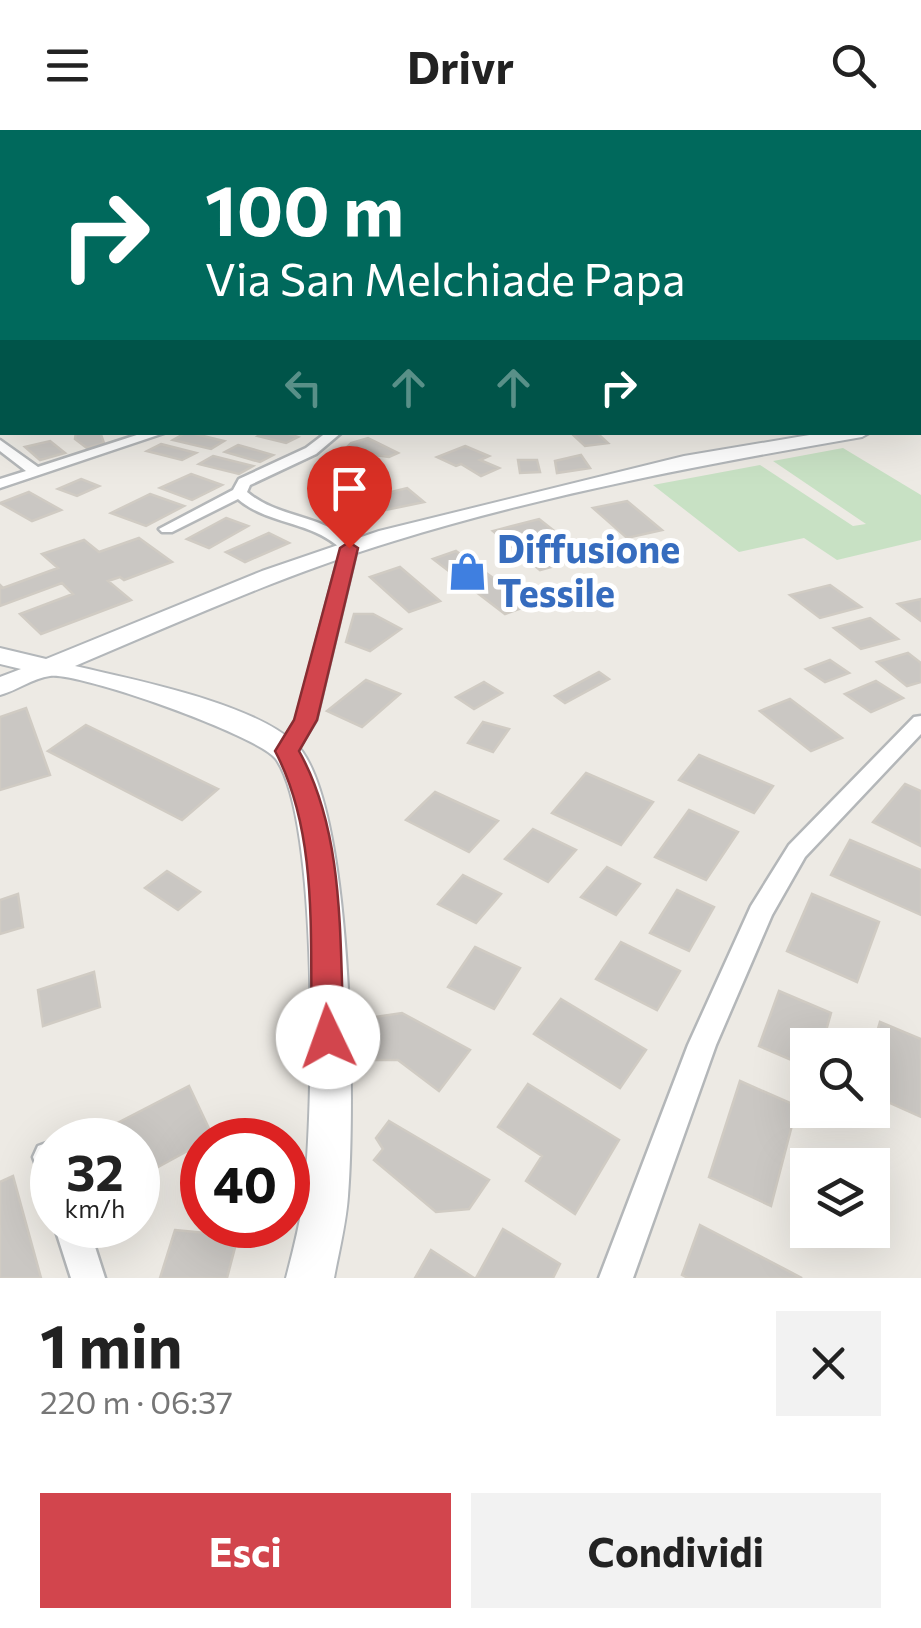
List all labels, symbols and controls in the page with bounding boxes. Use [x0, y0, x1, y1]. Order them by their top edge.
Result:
icon: menu [40, 38, 95, 93]
text: Drivr [407, 38, 514, 93]
icon: search [826, 38, 881, 93]
text: 100 m [205, 165, 404, 250]
icon: right [40, 170, 170, 300]
text: Via San Melchiade Papa [205, 250, 685, 305]
icon: left [276, 360, 331, 415]
icon: ahead [381, 360, 436, 415]
icon: ahead [486, 360, 541, 415]
icon: right [591, 360, 646, 415]
pin [307, 446, 392, 549]
icon: arrive [322, 461, 377, 516]
place label: Diffusione Tessile [497, 524, 680, 615]
shop icon: Diffusione Tessile [446, 551, 488, 593]
position arrow [276, 985, 380, 1089]
map controls [790, 1028, 890, 1248]
button: search [790, 1028, 890, 1128]
speed limit sign: 40 [180, 1118, 310, 1248]
text: 32 [66, 1140, 124, 1201]
button: layers [790, 1148, 890, 1248]
text: km/h [65, 1193, 125, 1223]
text: 1 min [40, 1307, 182, 1380]
button: close [776, 1311, 881, 1416]
text: 220 m · 06:37 [40, 1381, 233, 1421]
button: Esci [40, 1493, 451, 1608]
button: Condividi [471, 1493, 881, 1608]

